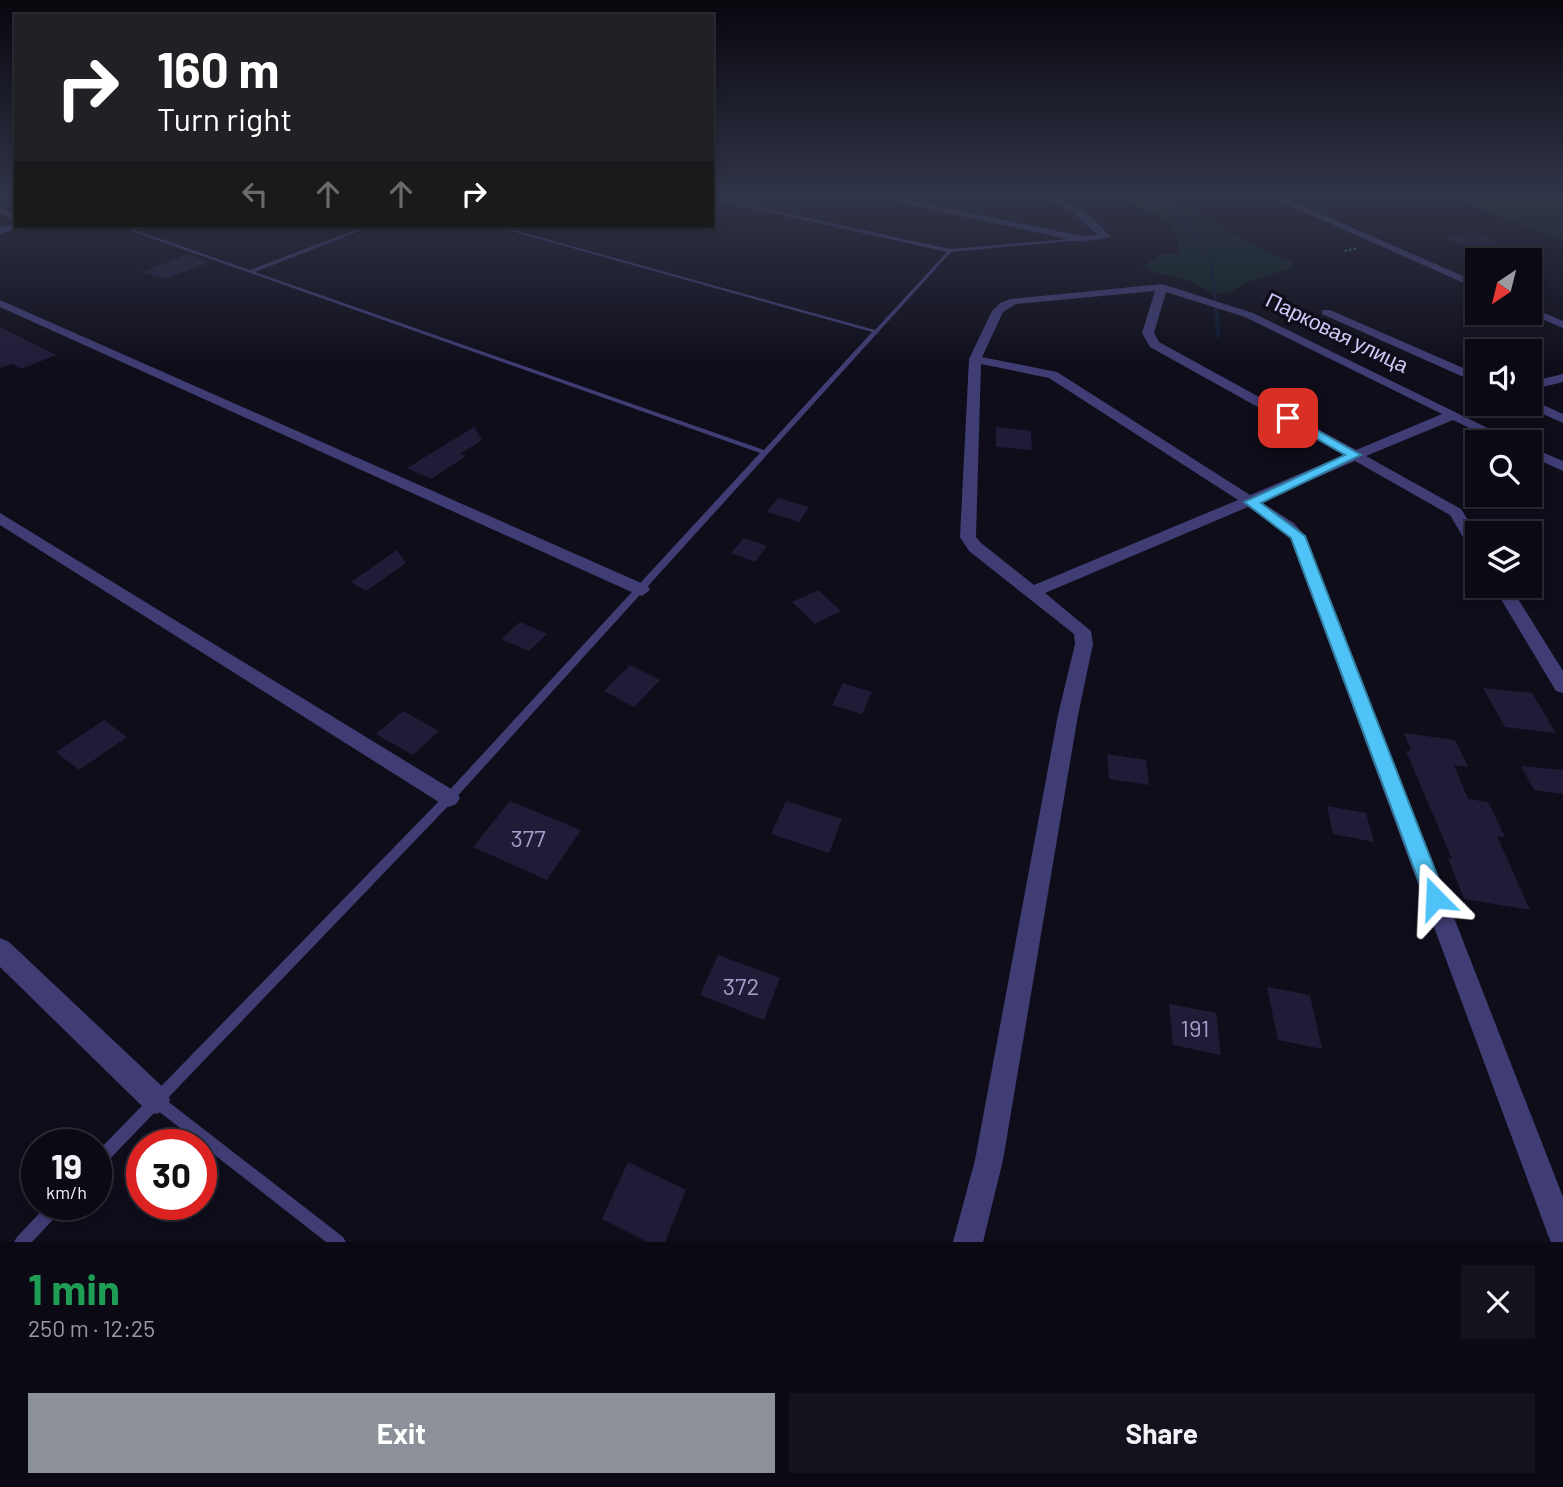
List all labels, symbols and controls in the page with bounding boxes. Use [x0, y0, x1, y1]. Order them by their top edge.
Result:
text: 160 m [157, 39, 279, 98]
icon: right [42, 42, 133, 133]
text: Turn right [157, 99, 292, 137]
icon: left [236, 175, 274, 213]
icon: ahead [309, 175, 347, 213]
icon: ahead [382, 175, 420, 213]
icon: right [455, 175, 493, 213]
north arrow [1465, 248, 1542, 326]
map controls [1465, 248, 1542, 598]
street label: Парковая улица [1262, 286, 1413, 377]
button: sound [1465, 339, 1542, 416]
pin [1258, 388, 1318, 448]
icon: arrive [1269, 399, 1307, 437]
button: search [1465, 430, 1542, 507]
button: layers [1465, 521, 1542, 598]
house number: 377 [510, 823, 546, 852]
position arrow [1398, 861, 1472, 935]
house number: 372 [723, 971, 759, 1000]
house number: 191 [1181, 1013, 1209, 1042]
speed limit sign: 30 [126, 1129, 217, 1220]
text: 19 [51, 1144, 82, 1186]
text: km/h [46, 1181, 87, 1203]
text: 1 min [28, 1263, 120, 1313]
button: close [1461, 1265, 1535, 1339]
text: 250 m · 12:25 [28, 1314, 155, 1342]
button: Exit [28, 1393, 775, 1473]
button: Share [789, 1393, 1535, 1473]

